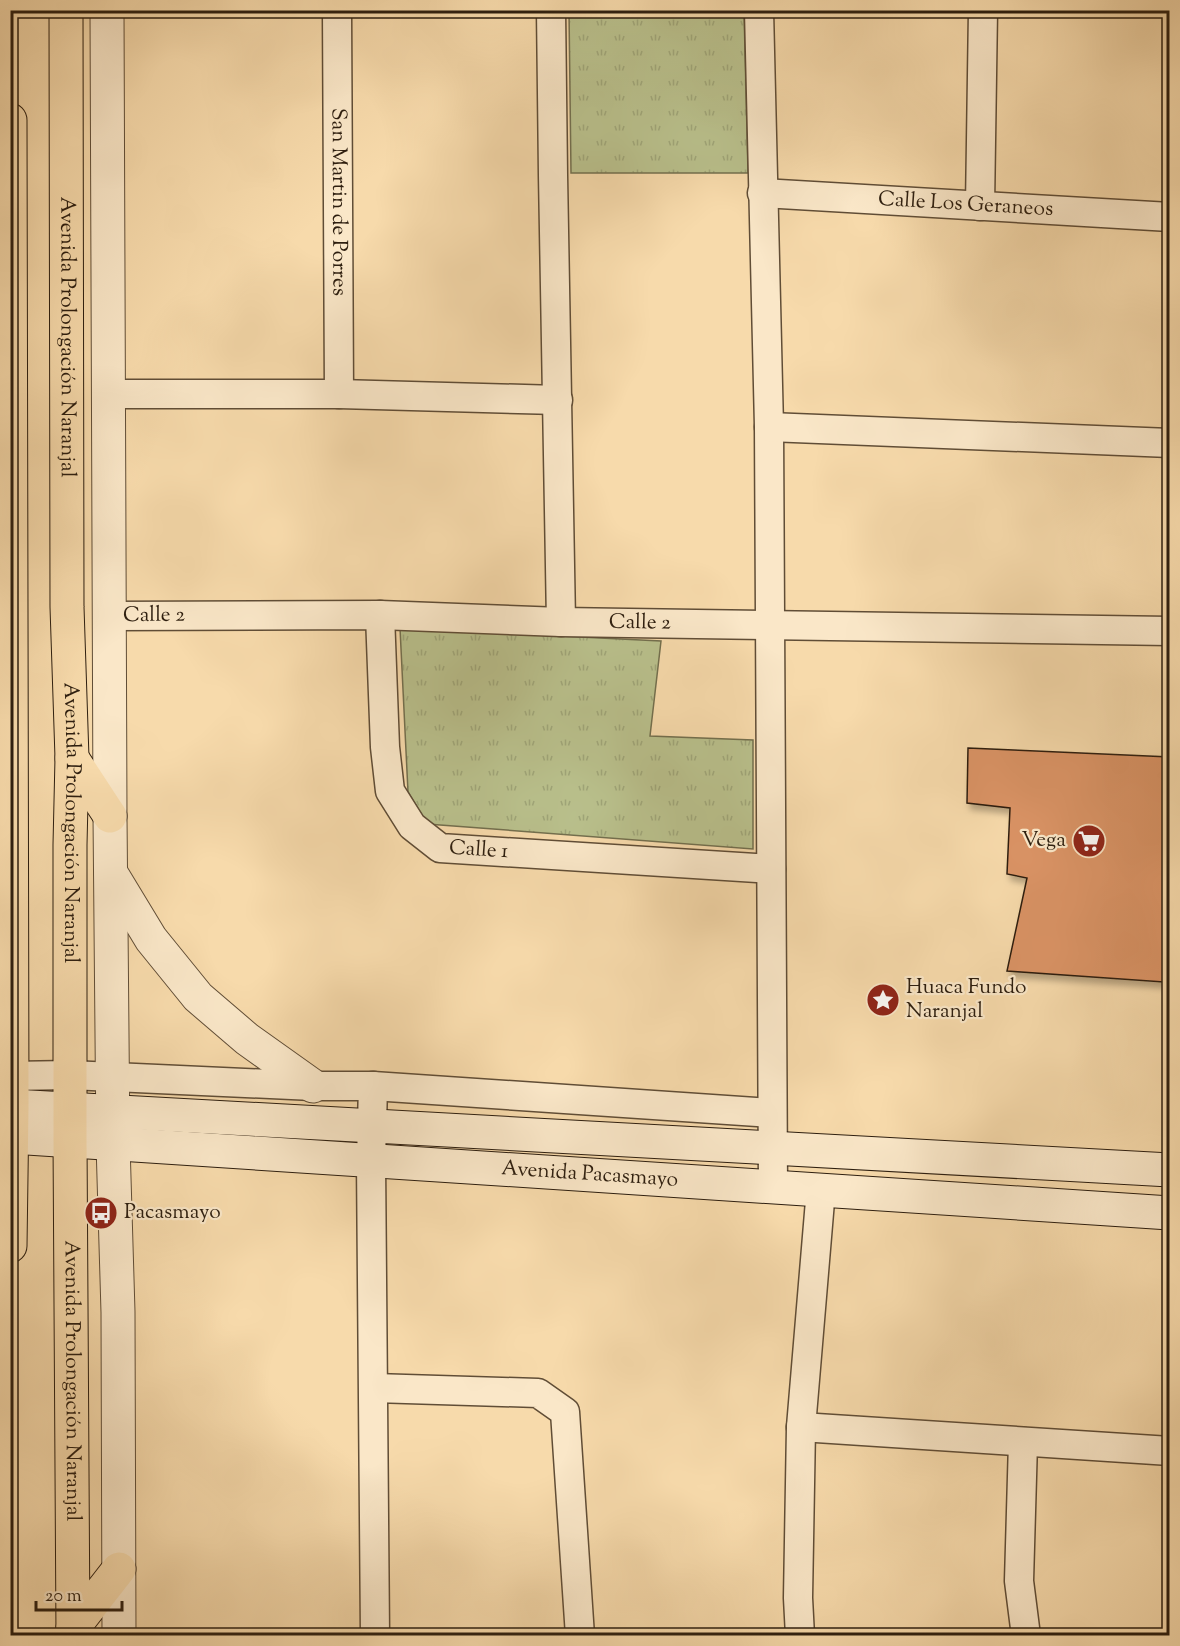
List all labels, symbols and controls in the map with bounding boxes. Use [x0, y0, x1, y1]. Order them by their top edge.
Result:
street label: San Martin de Porres [323, 108, 353, 296]
street label: Calle Los Geraneos [877, 185, 1054, 225]
street label: Avenida Prolongación Naranjal [51, 196, 82, 478]
street label: Calle 2 [123, 601, 185, 631]
street label: Calle 2 [609, 608, 671, 639]
street label: Avenida Prolongación Naranjal [55, 682, 87, 964]
supermarket icon: Vega [1071, 823, 1107, 859]
place label: Vega [1021, 826, 1066, 856]
street label: Calle 1 [448, 834, 509, 867]
place label: Huaca Fundo Naranjal [906, 973, 1027, 1027]
place icon: Huaca Fundo Naranjal [865, 982, 901, 1018]
street label: Avenida Pacasmayo [500, 1154, 679, 1196]
bus stop icon: Pacasmayo [83, 1195, 119, 1231]
place label: Pacasmayo [124, 1198, 221, 1228]
street label: Avenida Prolongación Naranjal [56, 1240, 87, 1522]
scale bar [36, 1574, 122, 1612]
text: 20 m [45, 1584, 82, 1610]

